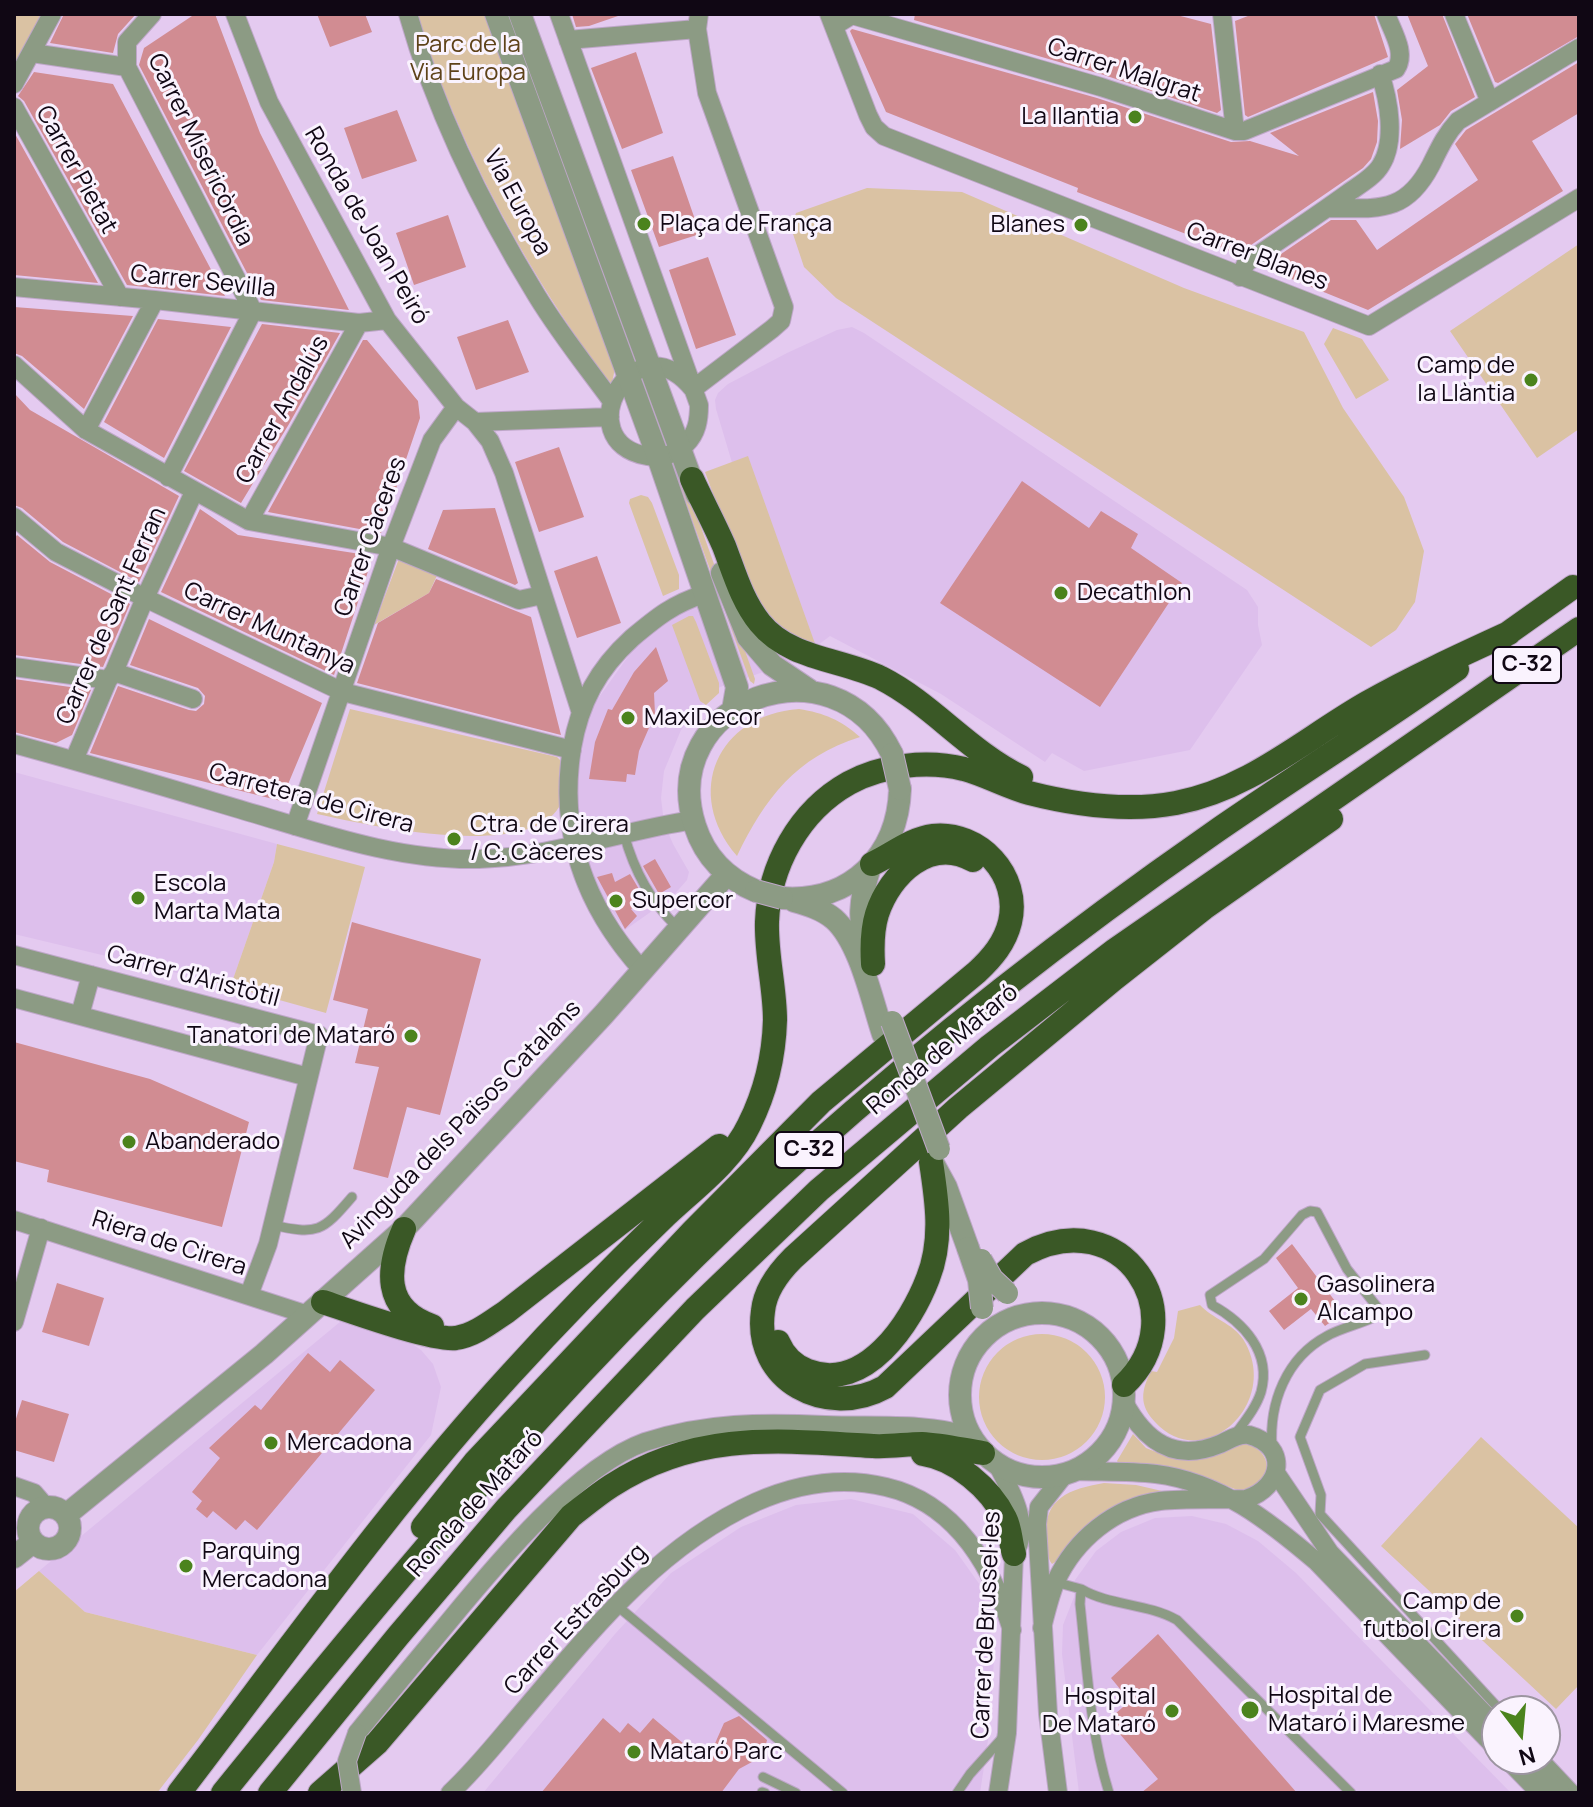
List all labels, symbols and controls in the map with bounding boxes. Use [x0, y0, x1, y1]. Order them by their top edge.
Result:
park label: Parc de la Via Europa [410, 31, 526, 87]
street label: Carrer Malgrat [1044, 33, 1204, 109]
street label: Carrer Misericòrdia [141, 49, 259, 251]
street label: Carrer Pietat [29, 101, 123, 239]
place label: La llantia [1021, 103, 1119, 131]
marker: La llantia [1126, 108, 1144, 126]
street label: Ronda de Joan Peiró [298, 122, 434, 330]
street label: Via Europa [477, 145, 557, 261]
place label: Plaça de França [660, 210, 832, 238]
place label: Blanes [991, 211, 1065, 239]
marker: Plaça de França [635, 215, 653, 233]
marker: Blanes [1072, 216, 1090, 234]
street label: Carrer Blanes [1182, 217, 1332, 297]
street label: Carrer Sevilla [129, 260, 277, 304]
street label: Carrer Andalús [231, 331, 335, 489]
place label: Camp de la Llàntia [1417, 352, 1515, 408]
marker: Camp de la Llàntia [1522, 371, 1540, 389]
street label: Carrer Càceres [329, 453, 413, 621]
street label: Carrer de Sant Ferran [51, 503, 173, 729]
street label: Carrer Muntanya [179, 577, 359, 681]
place label: Decathlon [1077, 579, 1192, 607]
marker: Decathlon [1052, 584, 1070, 602]
road number: C-32 [1493, 647, 1561, 683]
place label: MaxiDecor [644, 704, 762, 732]
marker: MaxiDecor [619, 709, 637, 727]
street label: Carretera de Cirera [205, 758, 417, 840]
place label: Ctra. de Cirera / C. Càceres [470, 811, 629, 867]
marker: Ctra. de Cirera / C. Càceres [445, 830, 463, 848]
place label: Escola Marta Mata [154, 870, 280, 926]
place label: Supercor [632, 887, 733, 915]
marker: Escola Marta Mata [129, 889, 147, 907]
marker: Supercor [607, 892, 625, 910]
street label: Carrer d'Aristòtil [103, 940, 283, 1014]
street label: Ronda de Mataró [862, 979, 1024, 1121]
street label: Avinguda dels Països Catalans [334, 995, 588, 1255]
place label: Tanatori de Mataró [187, 1022, 395, 1050]
marker: Tanatori de Mataró [402, 1027, 420, 1045]
place label: Abanderado [145, 1128, 280, 1156]
road number: C-32 [775, 1132, 843, 1168]
marker: Abanderado [120, 1133, 138, 1151]
street label: Riera de Cirera [88, 1205, 250, 1283]
place label: Gasolinera Alcampo [1317, 1271, 1435, 1327]
marker: Gasolinera Alcampo [1292, 1290, 1310, 1308]
street label: Ronda de Mataró [402, 1425, 550, 1583]
place label: Mercadona [287, 1429, 412, 1457]
marker: Mercadona [262, 1434, 280, 1452]
street label: Carrer de Brussel·les [967, 1510, 1007, 1740]
place label: Parquing Mercadona [202, 1538, 327, 1594]
street label: Carrer Estrasburg [499, 1539, 653, 1701]
marker: Parquing Mercadona [177, 1557, 195, 1575]
place label: Camp de futbol Cirera [1363, 1588, 1501, 1644]
marker: Camp de futbol Cirera [1508, 1607, 1526, 1625]
place label: Hospital de Mataró i Maresme [1268, 1682, 1465, 1738]
place label: Hospital De Mataró [1042, 1683, 1156, 1739]
north arrow [1481, 1695, 1561, 1775]
marker: Hospital de Mataró i Maresme [1239, 1699, 1261, 1721]
marker: Hospital De Mataró [1163, 1702, 1181, 1720]
place label: Mataró Parc [650, 1738, 783, 1766]
text: N [1515, 1740, 1539, 1773]
marker: Mataró Parc [625, 1743, 643, 1761]

